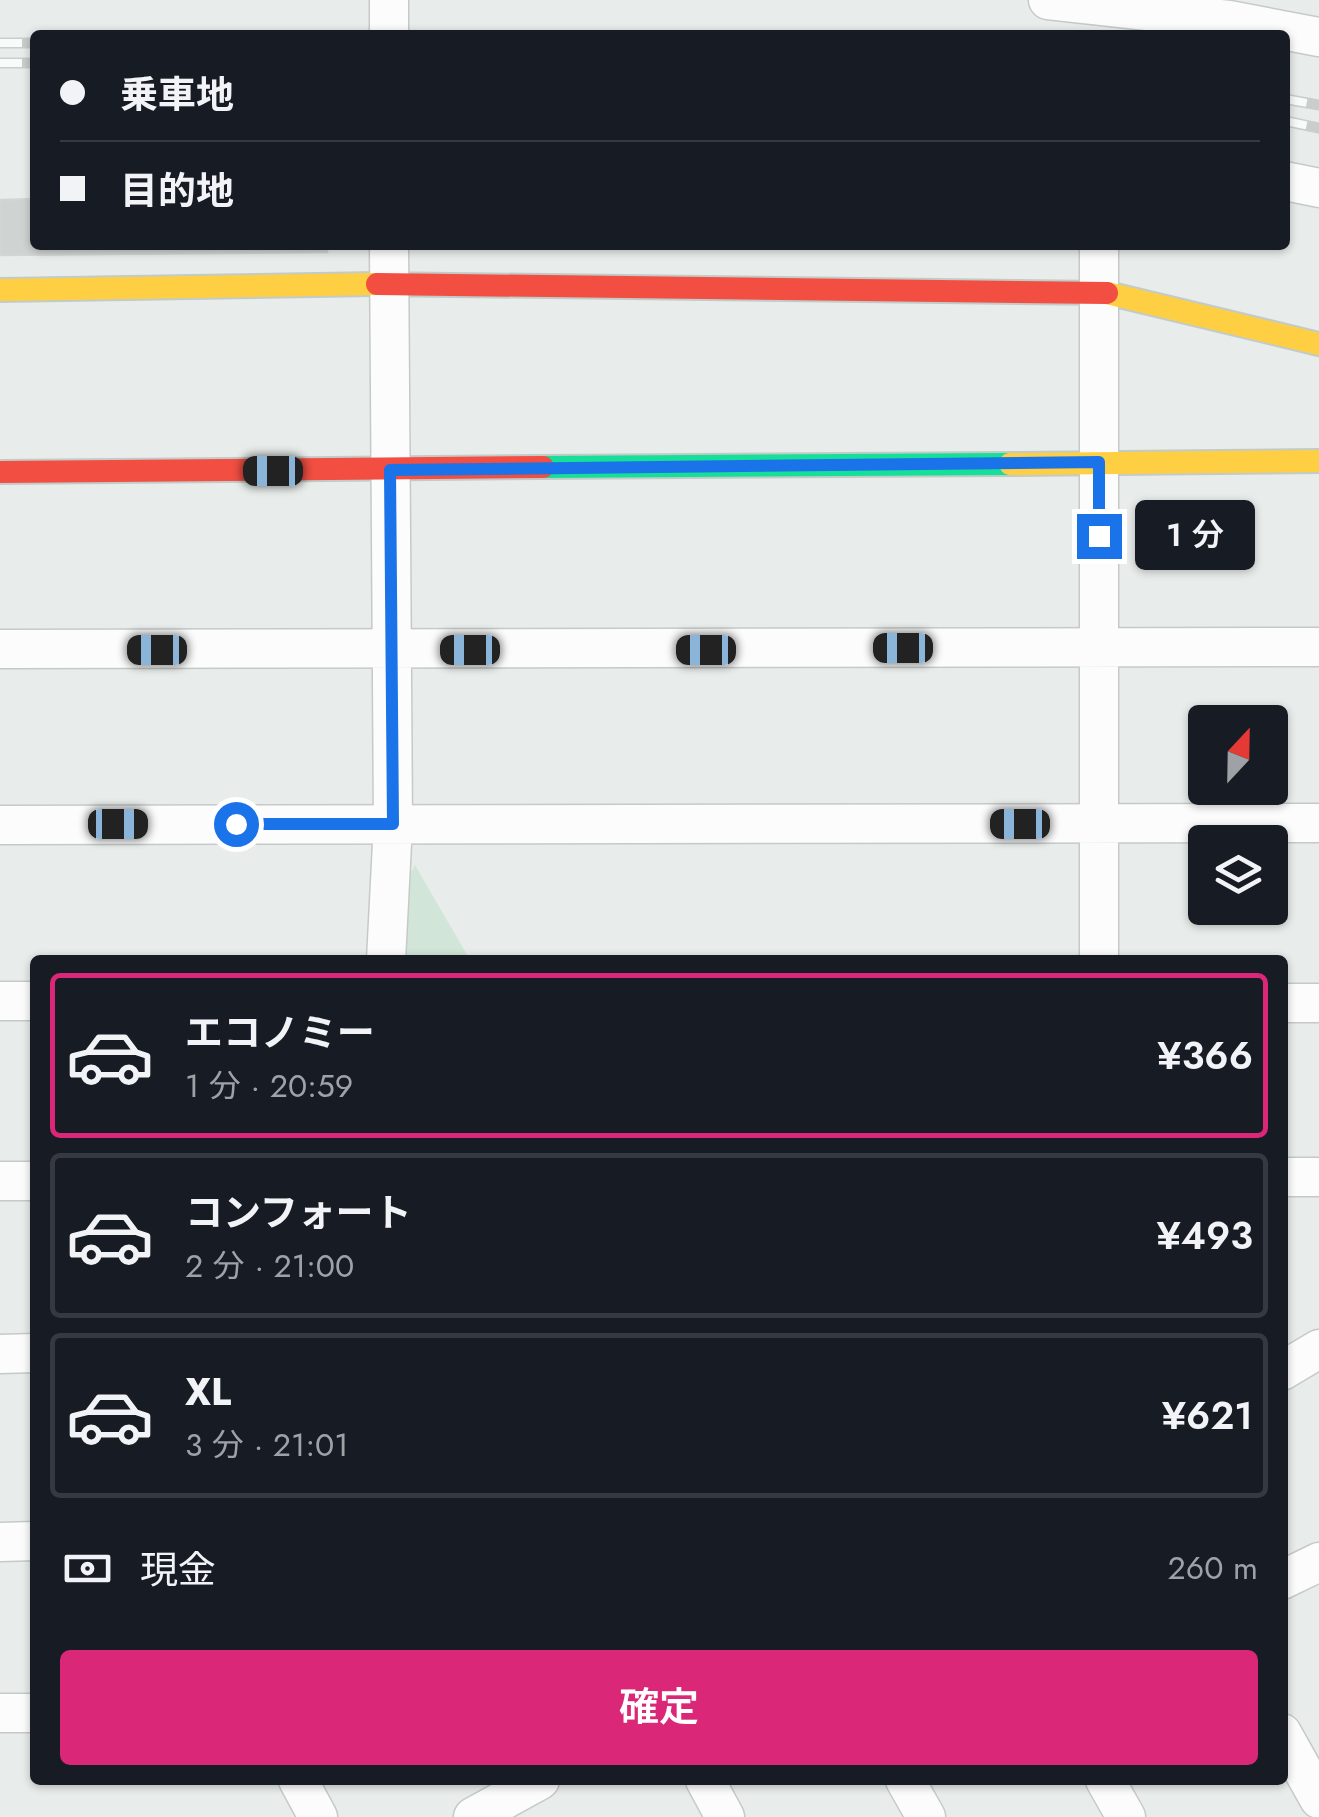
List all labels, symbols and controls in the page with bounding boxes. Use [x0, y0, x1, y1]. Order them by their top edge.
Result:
text: 乗車地 [120, 67, 234, 122]
text: 目的地 [120, 163, 234, 218]
car [243, 456, 303, 486]
callout: 1 分 [1134, 501, 1254, 571]
text: 1 分 [1166, 512, 1224, 558]
route end [1077, 514, 1122, 559]
car [873, 633, 933, 663]
car [127, 635, 187, 665]
car [440, 635, 500, 665]
car [676, 635, 736, 665]
north arrow [1188, 705, 1288, 805]
map controls [1188, 705, 1288, 925]
route start [214, 802, 259, 847]
car [88, 809, 148, 839]
car [990, 809, 1050, 839]
button: layers [1188, 825, 1288, 925]
text: エコノミー [185, 1005, 375, 1060]
icon: car [65, 1011, 155, 1101]
text: ¥366 [1157, 1028, 1253, 1083]
text: 1 分 · 20:59 [185, 1063, 353, 1109]
text: コンフォート [185, 1185, 412, 1240]
icon: car [65, 1191, 155, 1281]
text: ¥493 [1156, 1208, 1253, 1263]
text: 2 分 · 21:00 [185, 1243, 354, 1289]
text: XL [185, 1364, 231, 1419]
icon: car [65, 1371, 155, 1461]
text: ¥621 [1162, 1388, 1253, 1443]
text: 3 分 · 21:01 [185, 1422, 349, 1468]
icon: cash [60, 1541, 115, 1596]
text: 現金 [140, 1542, 216, 1597]
text: 260 m [1168, 1545, 1258, 1591]
button: 確定 [60, 1650, 1258, 1765]

